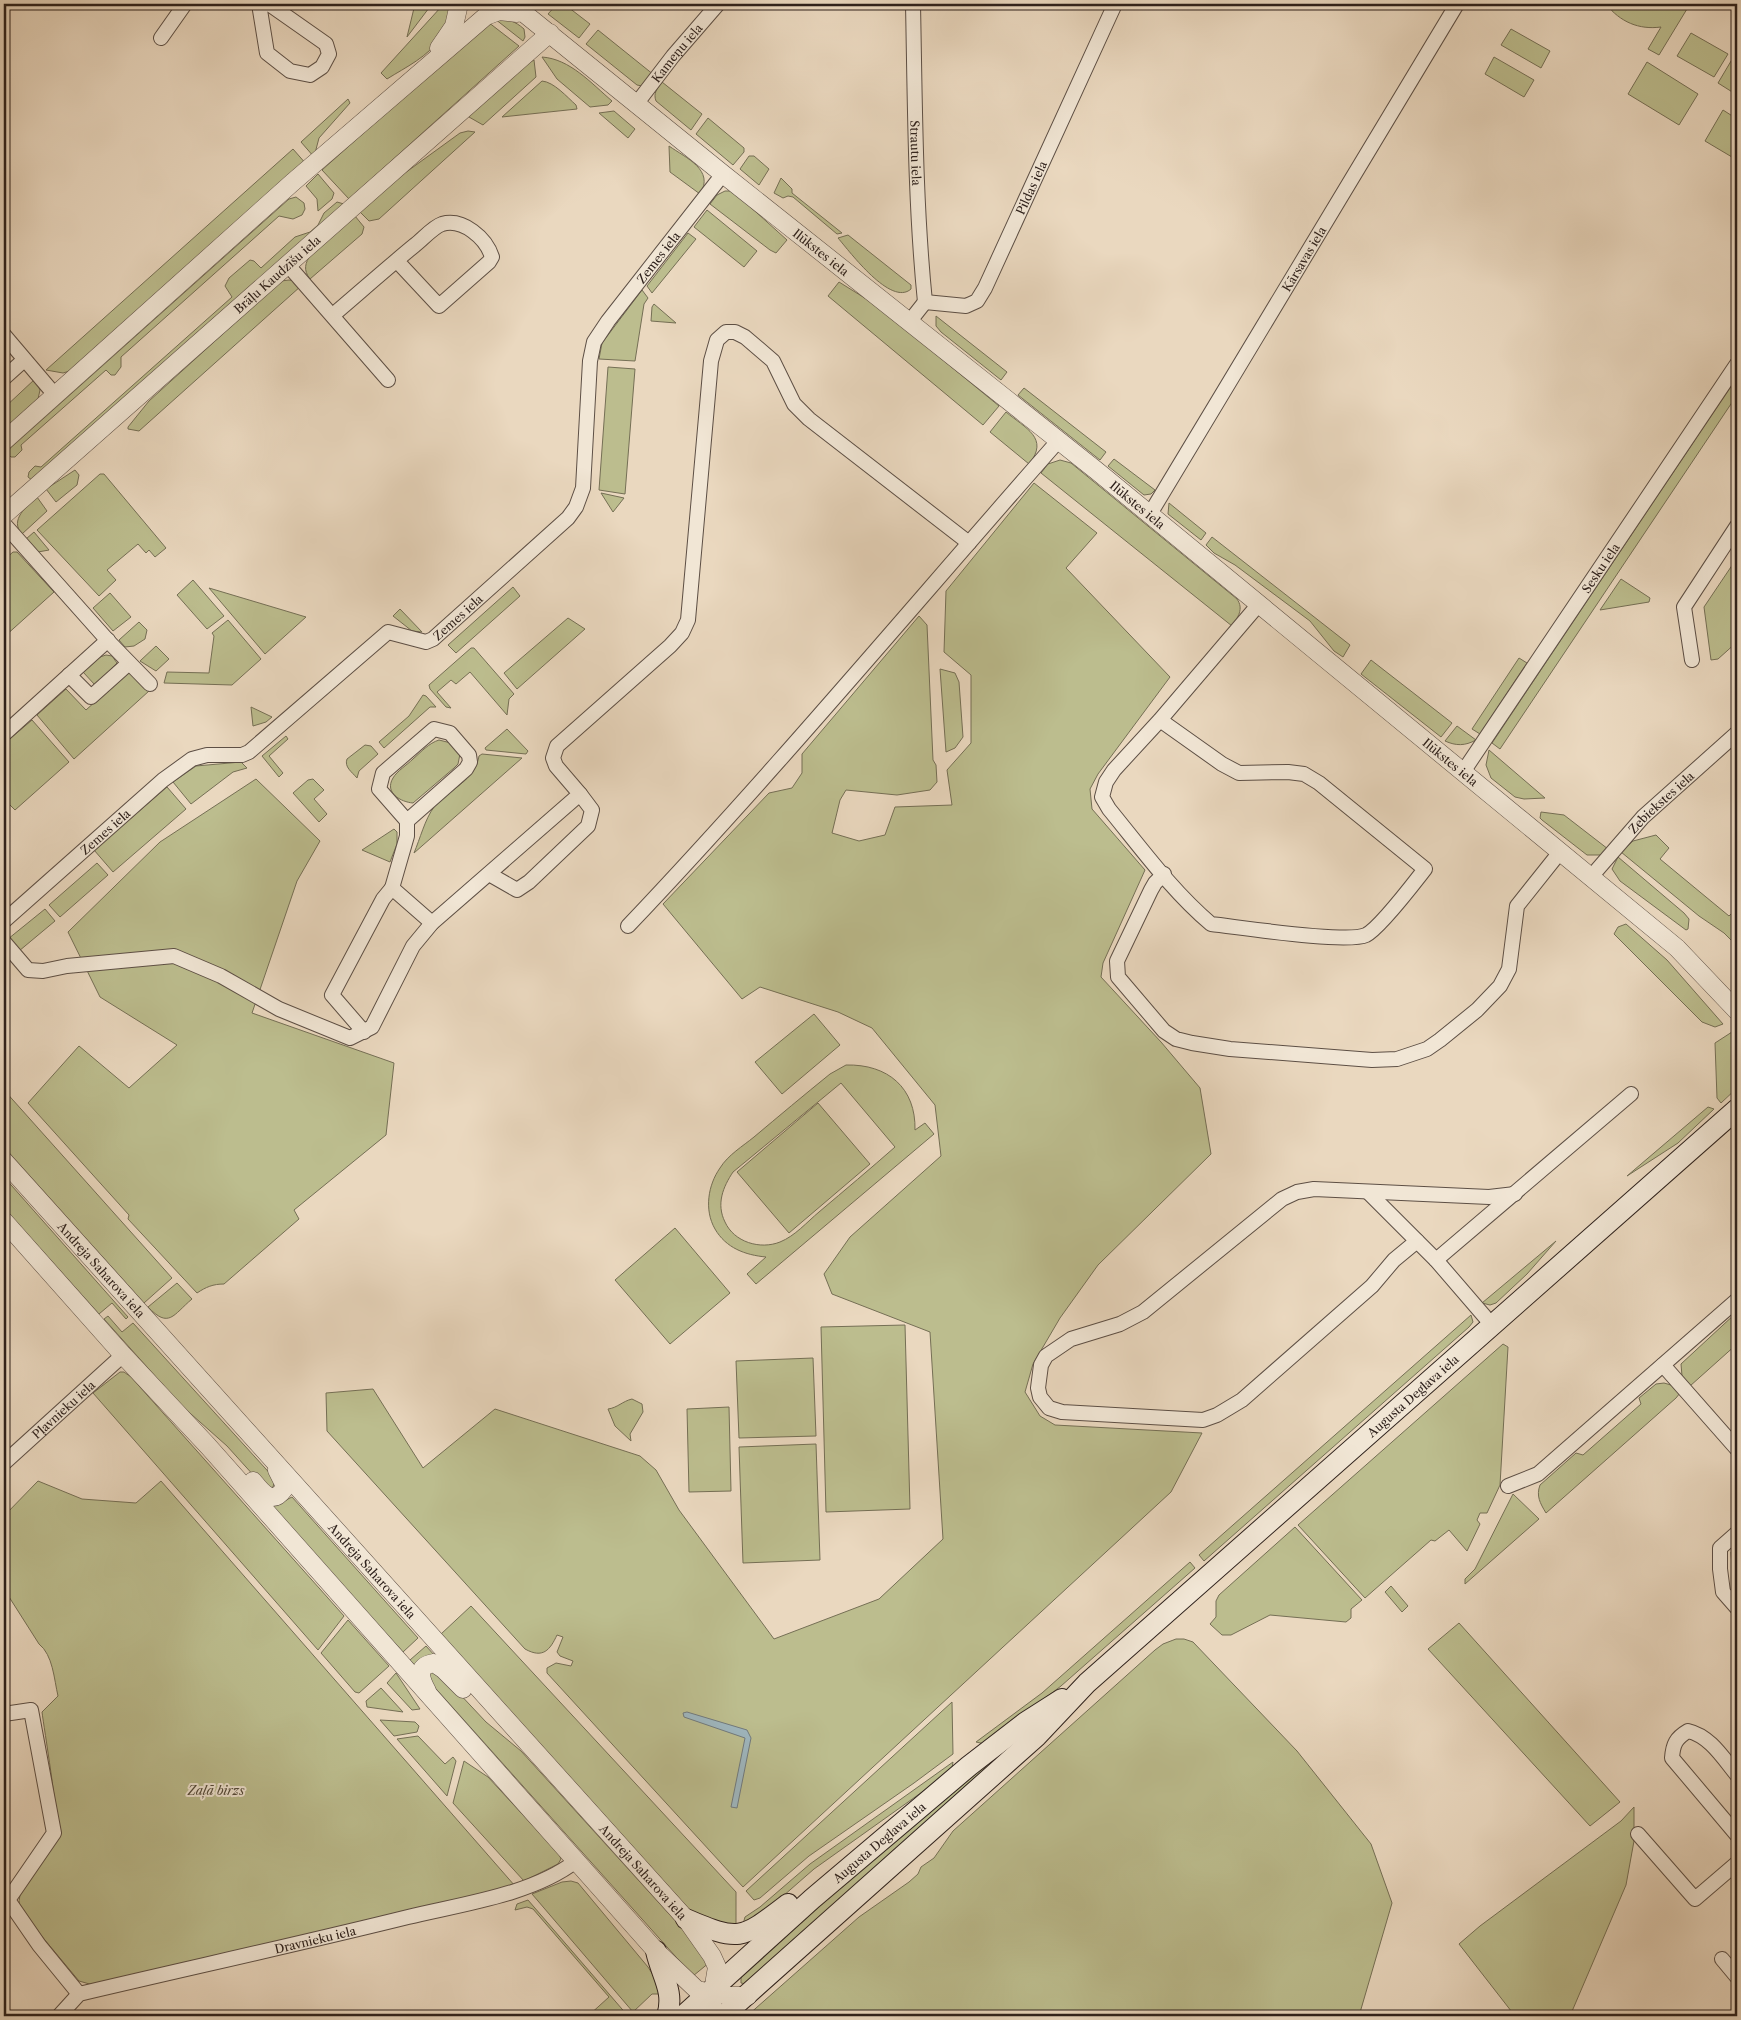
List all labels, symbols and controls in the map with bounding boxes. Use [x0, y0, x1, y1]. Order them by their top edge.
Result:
street label: Kameņu iela [648, 20, 706, 85]
street label: Strautu iela [908, 120, 925, 187]
street label: Pildas iela [1012, 158, 1050, 217]
street label: Kārsavas iela [1278, 223, 1329, 294]
street label: Ilūkstes iela [790, 225, 853, 279]
street label: Zemes iela [633, 228, 683, 286]
street label: Brāļu Kaudzīšu iela [231, 232, 324, 316]
street label: Ilūkstes iela [1107, 477, 1169, 532]
street label: Sesku iela [1578, 539, 1623, 596]
street label: Zemes iela [430, 590, 486, 643]
street label: Ilūkstes iela [1420, 735, 1482, 789]
street label: Zebiekstes iela [1625, 767, 1697, 836]
street label: Zemes iela [77, 805, 133, 857]
street label: Andreja Saharova iela [54, 1218, 149, 1321]
street label: Augusta Deglava iela [1363, 1351, 1462, 1440]
street label: Pļavnieku iela [29, 1376, 98, 1442]
street label: Andreja Saharova iela [325, 1519, 420, 1622]
park label: Zaļā birzs [186, 1783, 245, 1799]
street label: Augusta Deglava iela [829, 1798, 929, 1886]
street label: Andreja Saharova iela [596, 1820, 691, 1923]
street label: Dravnieku iela [273, 1922, 358, 1956]

